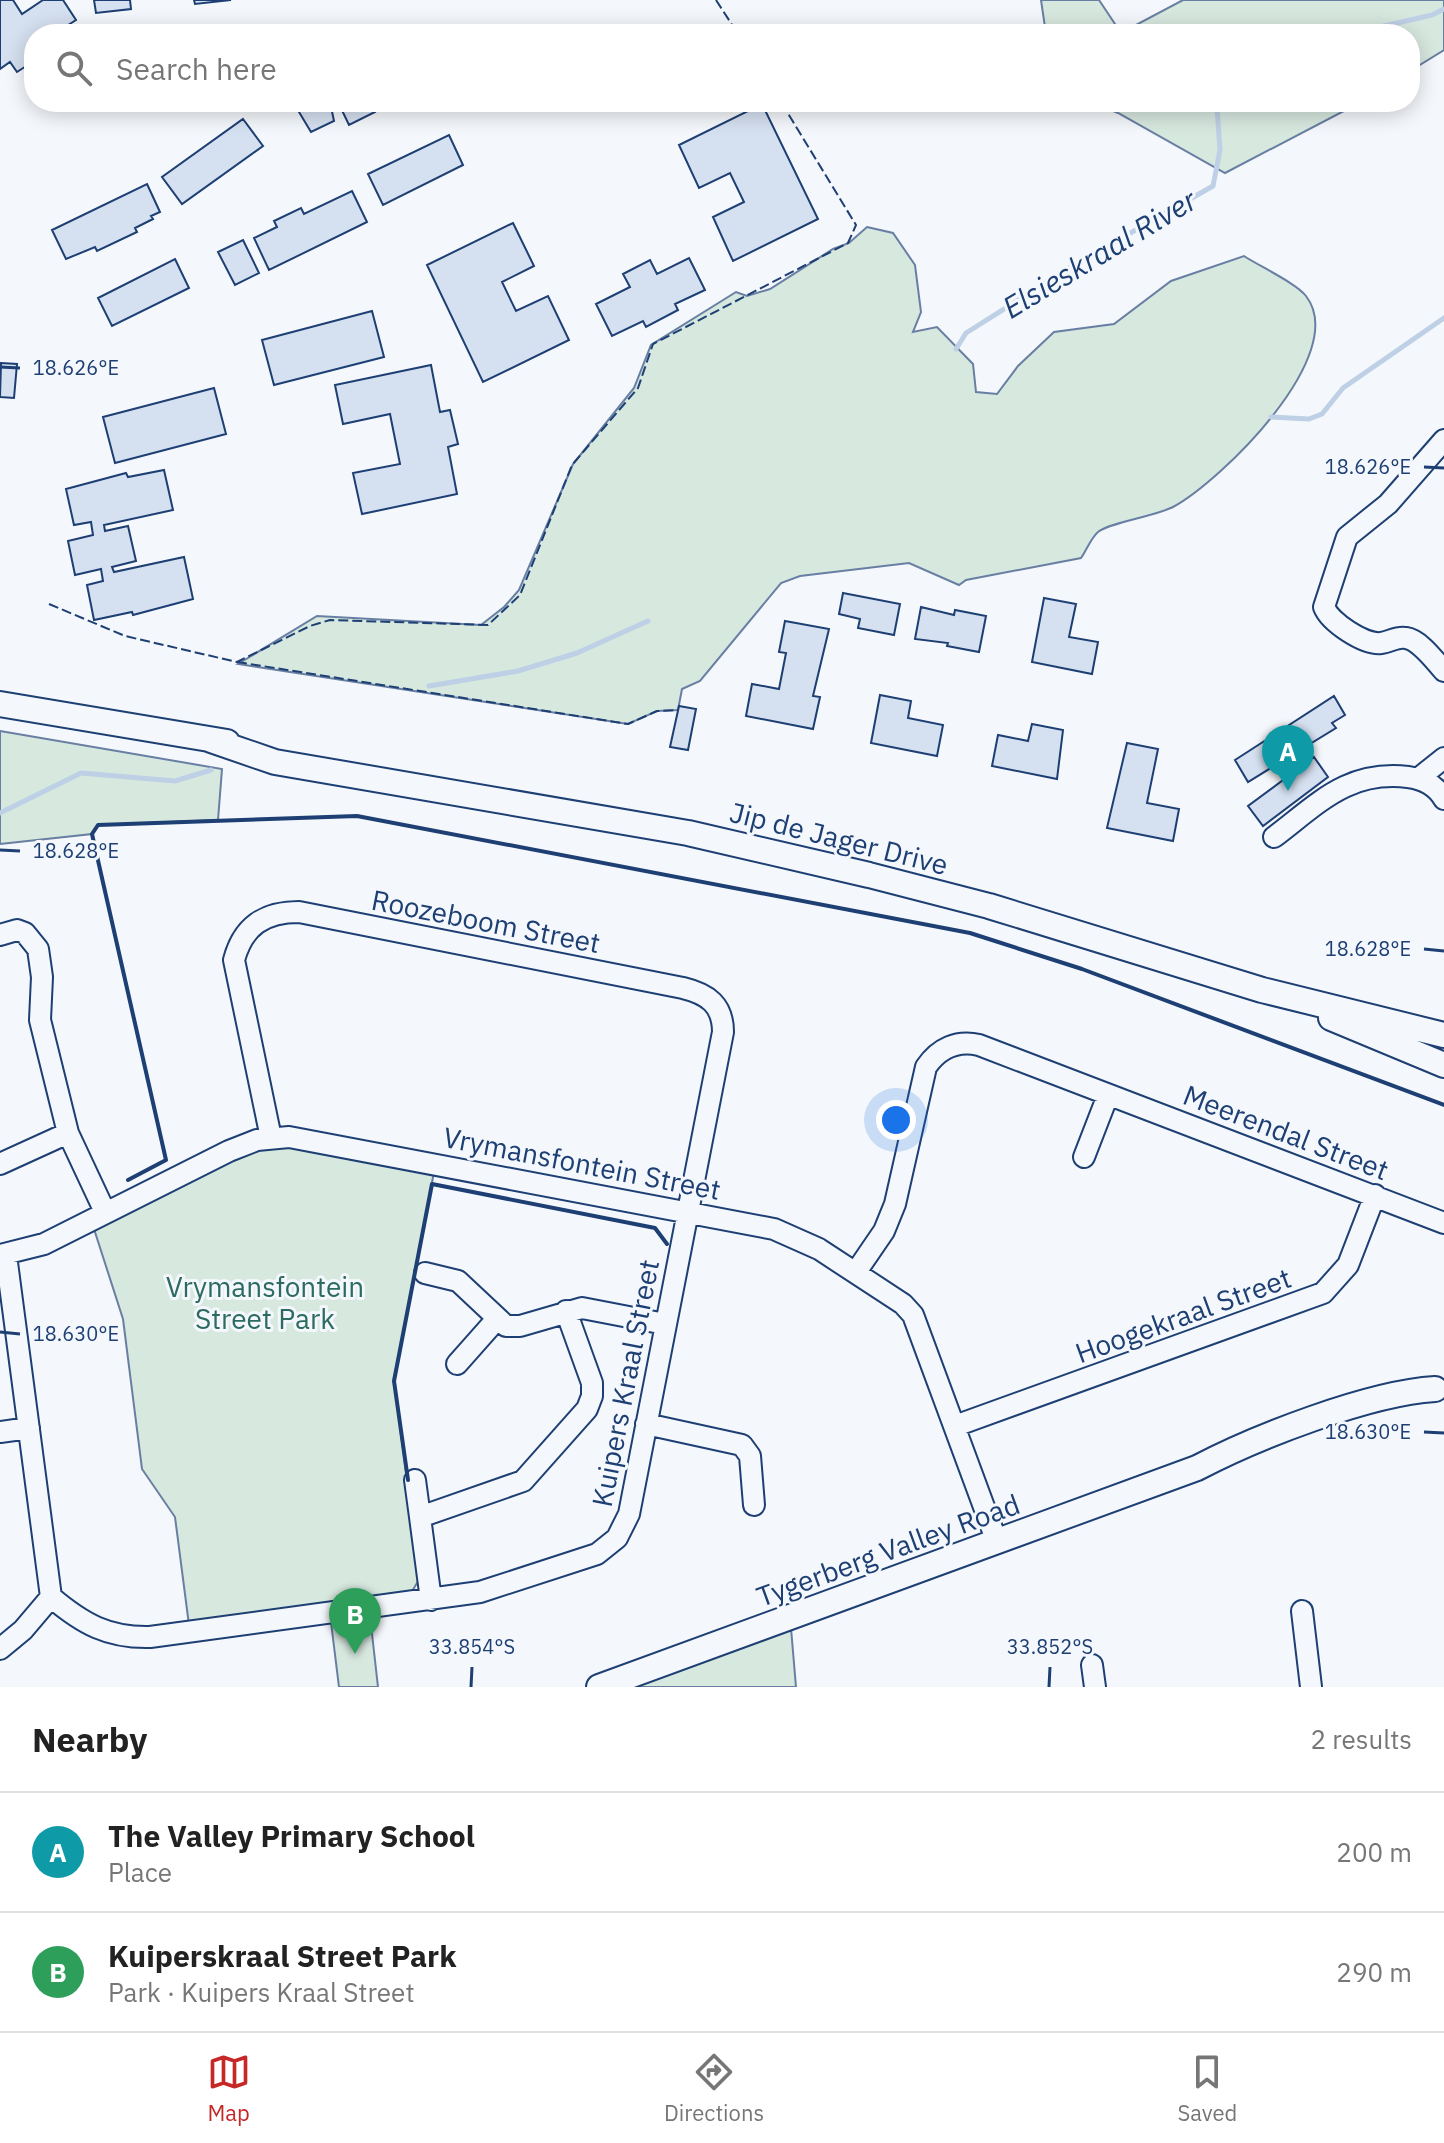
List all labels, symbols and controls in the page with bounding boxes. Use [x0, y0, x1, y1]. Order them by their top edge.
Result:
search box [24, 24, 1420, 112]
icon: search [52, 46, 96, 90]
text: Search here [116, 49, 277, 88]
water label: Elsieskraal River [995, 179, 1204, 326]
text: 18.626°E [33, 354, 119, 381]
text: 18.626°E [1325, 453, 1411, 480]
pin: A [1262, 725, 1314, 791]
street label: Jip de Jager Drive [726, 793, 952, 883]
text: 18.628°E [33, 837, 119, 864]
street label: Roozeboom Street [368, 881, 604, 961]
text: 18.628°E [1325, 935, 1411, 962]
street label: Meerendal Street [1178, 1076, 1394, 1188]
your location [876, 1100, 916, 1140]
street label: Vrymansfontein Street [440, 1118, 724, 1208]
street label: Kuipers Kraal Street [583, 1256, 667, 1510]
street label: Hoogekraal Street [1070, 1259, 1296, 1371]
park label: Vrymansfontein Street Park [166, 1268, 364, 1337]
text: 18.630°E [33, 1320, 119, 1347]
text: 18.630°E [1325, 1418, 1411, 1445]
street label: Tygerberg Valley Road [751, 1485, 1025, 1615]
pin: B [329, 1588, 381, 1654]
text: 33.854°S [429, 1633, 515, 1660]
text: 33.852°S [1007, 1633, 1093, 1660]
text: Nearby [32, 1717, 147, 1761]
text: 2 results [1310, 1722, 1412, 1756]
text: The Valley Primary School [108, 1816, 475, 1855]
text: A [49, 1835, 67, 1869]
text: 200 m [1336, 1835, 1412, 1869]
text: Place [108, 1855, 172, 1889]
text: Kuiperskraal Street Park [108, 1936, 456, 1975]
text: B [49, 1955, 67, 1989]
text: 290 m [1336, 1955, 1412, 1989]
text: Park · Kuipers Kraal Street [108, 1975, 415, 2009]
tab: Map [207, 2050, 251, 2127]
tab: Directions [664, 2050, 764, 2127]
tab: Saved [1177, 2050, 1237, 2127]

